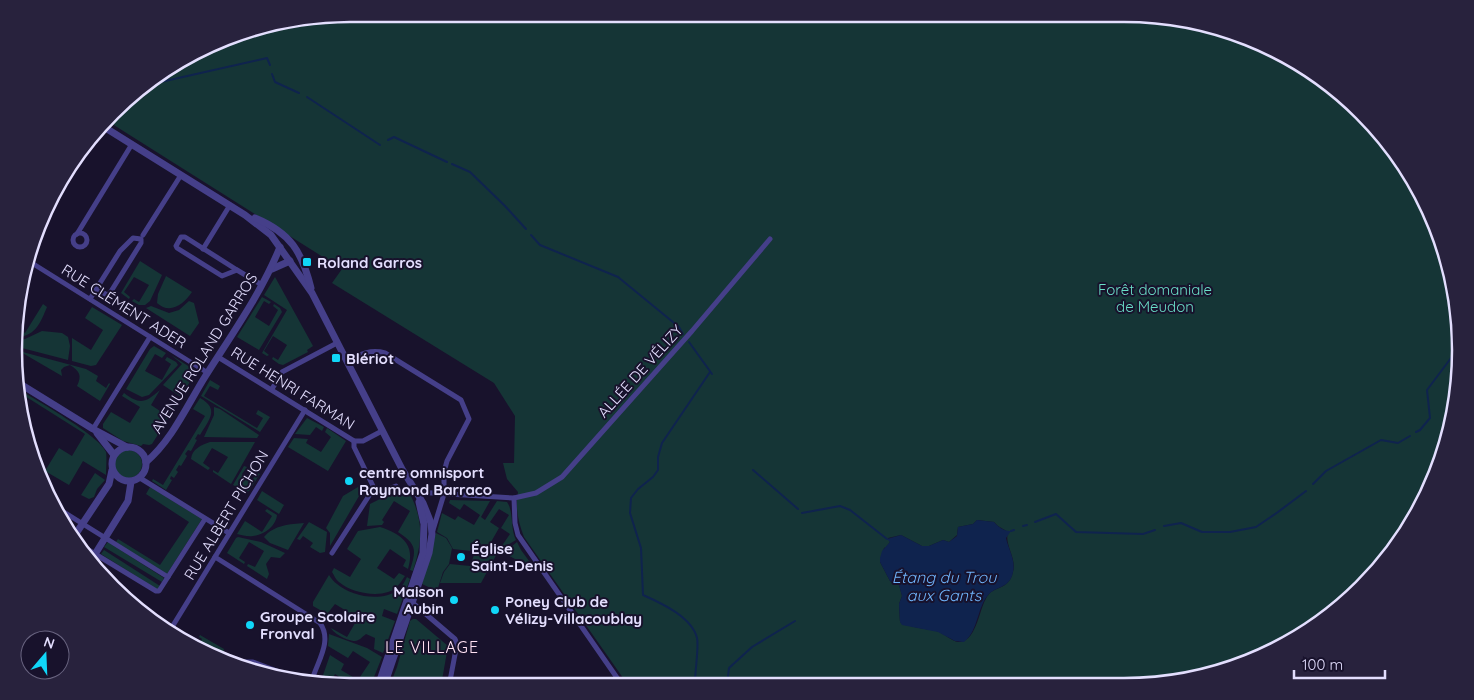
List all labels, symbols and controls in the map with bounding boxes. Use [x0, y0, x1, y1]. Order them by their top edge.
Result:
place label: Roland Garros [317, 253, 422, 272]
marker: Roland Garros [301, 256, 313, 268]
street label: RUE CLÉMENT ADER [58, 260, 190, 352]
street label: AVENUE ROLAND GARROS [147, 269, 261, 437]
park label: Forêt domaniale de Meudon [1098, 280, 1212, 316]
street label: ALLÉE DE VÉLIZY [593, 320, 687, 421]
street label: RUE HENRI FARMAN [228, 342, 358, 434]
place label: Blériot [346, 349, 394, 368]
marker: Blériot [330, 352, 342, 364]
street label: RUE ALBERT PICHON [180, 447, 272, 583]
place label: centre omnisport Raymond Barraco [359, 463, 492, 499]
marker: centre omnisport Raymond Barraco [343, 475, 355, 487]
place label: Église Saint-Denis [471, 539, 553, 575]
marker: Église Saint-Denis [455, 551, 467, 563]
water label: Étang du Trou aux Gants [892, 567, 997, 605]
place label: Maison Aubin [393, 582, 444, 618]
place label: Poney Club de Vélizy-Villacoublay [505, 592, 642, 628]
marker: Maison Aubin [448, 594, 460, 606]
marker: Poney Club de Vélizy-Villacoublay [489, 604, 501, 616]
place label: Groupe Scolaire Fronval [260, 607, 376, 643]
marker: Groupe Scolaire Fronval [244, 619, 256, 631]
north arrow [20, 630, 70, 680]
text: N [41, 633, 57, 653]
district label: LE VILLAGE [385, 637, 479, 657]
scale bar [1294, 648, 1385, 680]
text: 100 m [1302, 655, 1343, 674]

